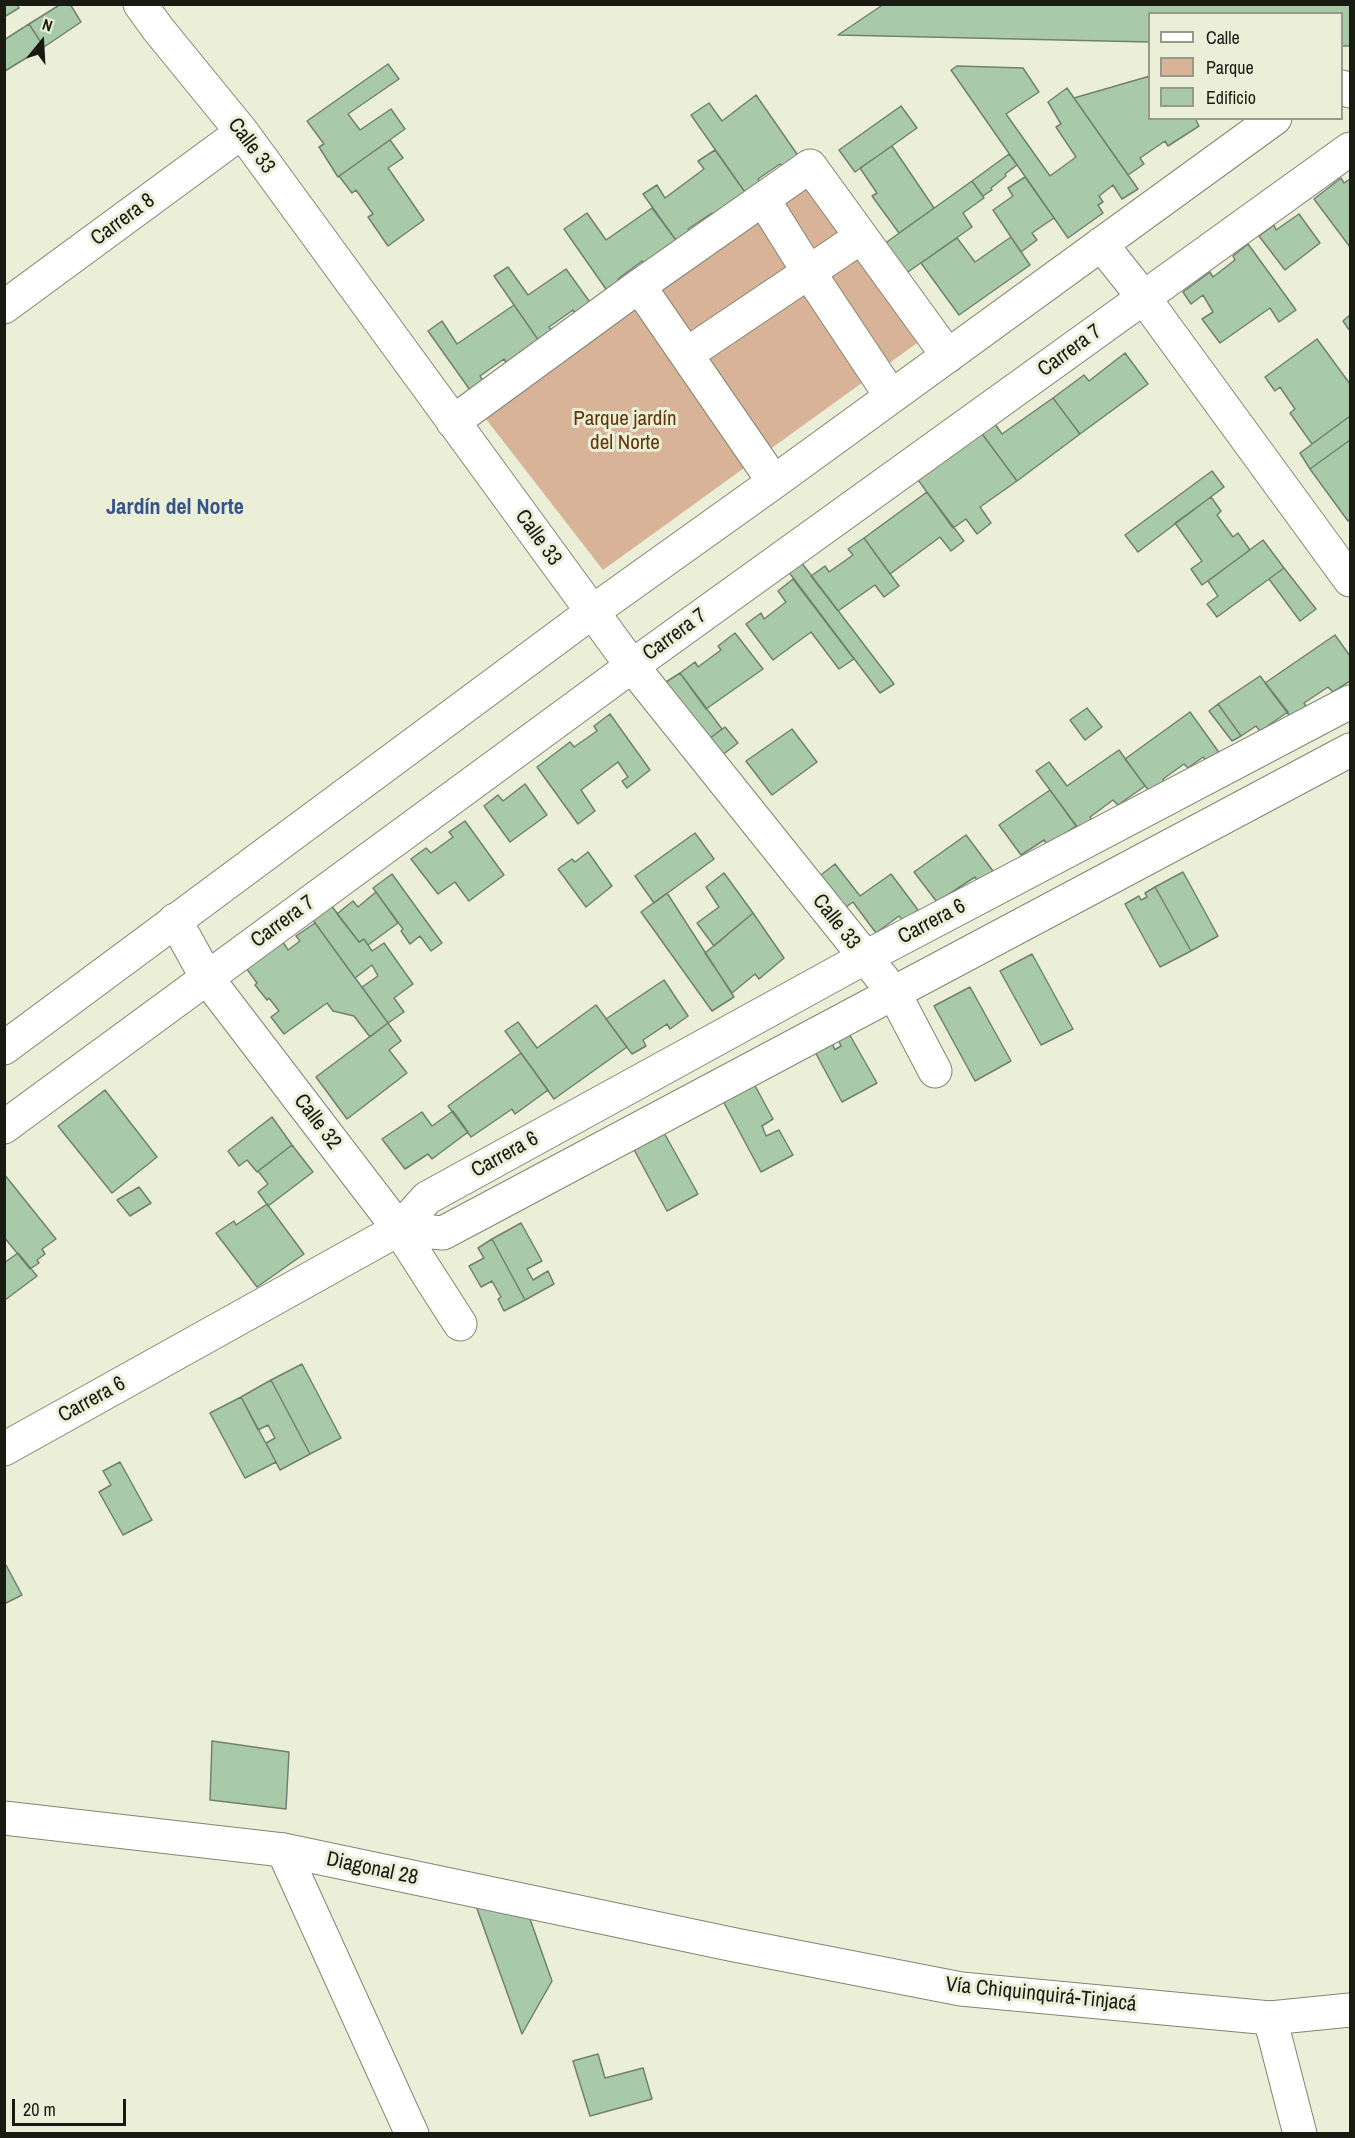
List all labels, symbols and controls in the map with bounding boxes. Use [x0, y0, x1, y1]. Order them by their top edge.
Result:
north arrow [12, 12, 72, 72]
legend [1148, 12, 1343, 120]
text: N [40, 13, 55, 37]
text: Calle [1206, 25, 1240, 50]
text: Parque [1206, 55, 1254, 80]
text: Edificio [1206, 85, 1256, 110]
street label: Calle 33 [222, 113, 280, 179]
street label: Carrera 8 [86, 188, 160, 252]
street label: Carrera 7 [1033, 319, 1107, 383]
park label: Parque jardín del Norte [573, 406, 677, 456]
district label: Jardín del Norte [106, 495, 244, 521]
street label: Calle 33 [509, 505, 567, 571]
street label: Carrera 7 [638, 603, 712, 667]
street label: Calle 33 [807, 889, 865, 955]
street label: Carrera 7 [246, 890, 320, 954]
street label: Carrera 6 [894, 894, 970, 950]
street label: Calle 32 [288, 1089, 346, 1155]
street label: Carrera 6 [467, 1126, 543, 1184]
street label: Carrera 6 [54, 1371, 130, 1429]
street label: Diagonal 28 [324, 1847, 420, 1891]
street label: Vía Chiquinquirá-Tinjacá [944, 1972, 1138, 2018]
scale bar [15, 2087, 129, 2125]
text: 20 m [23, 2097, 56, 2122]

